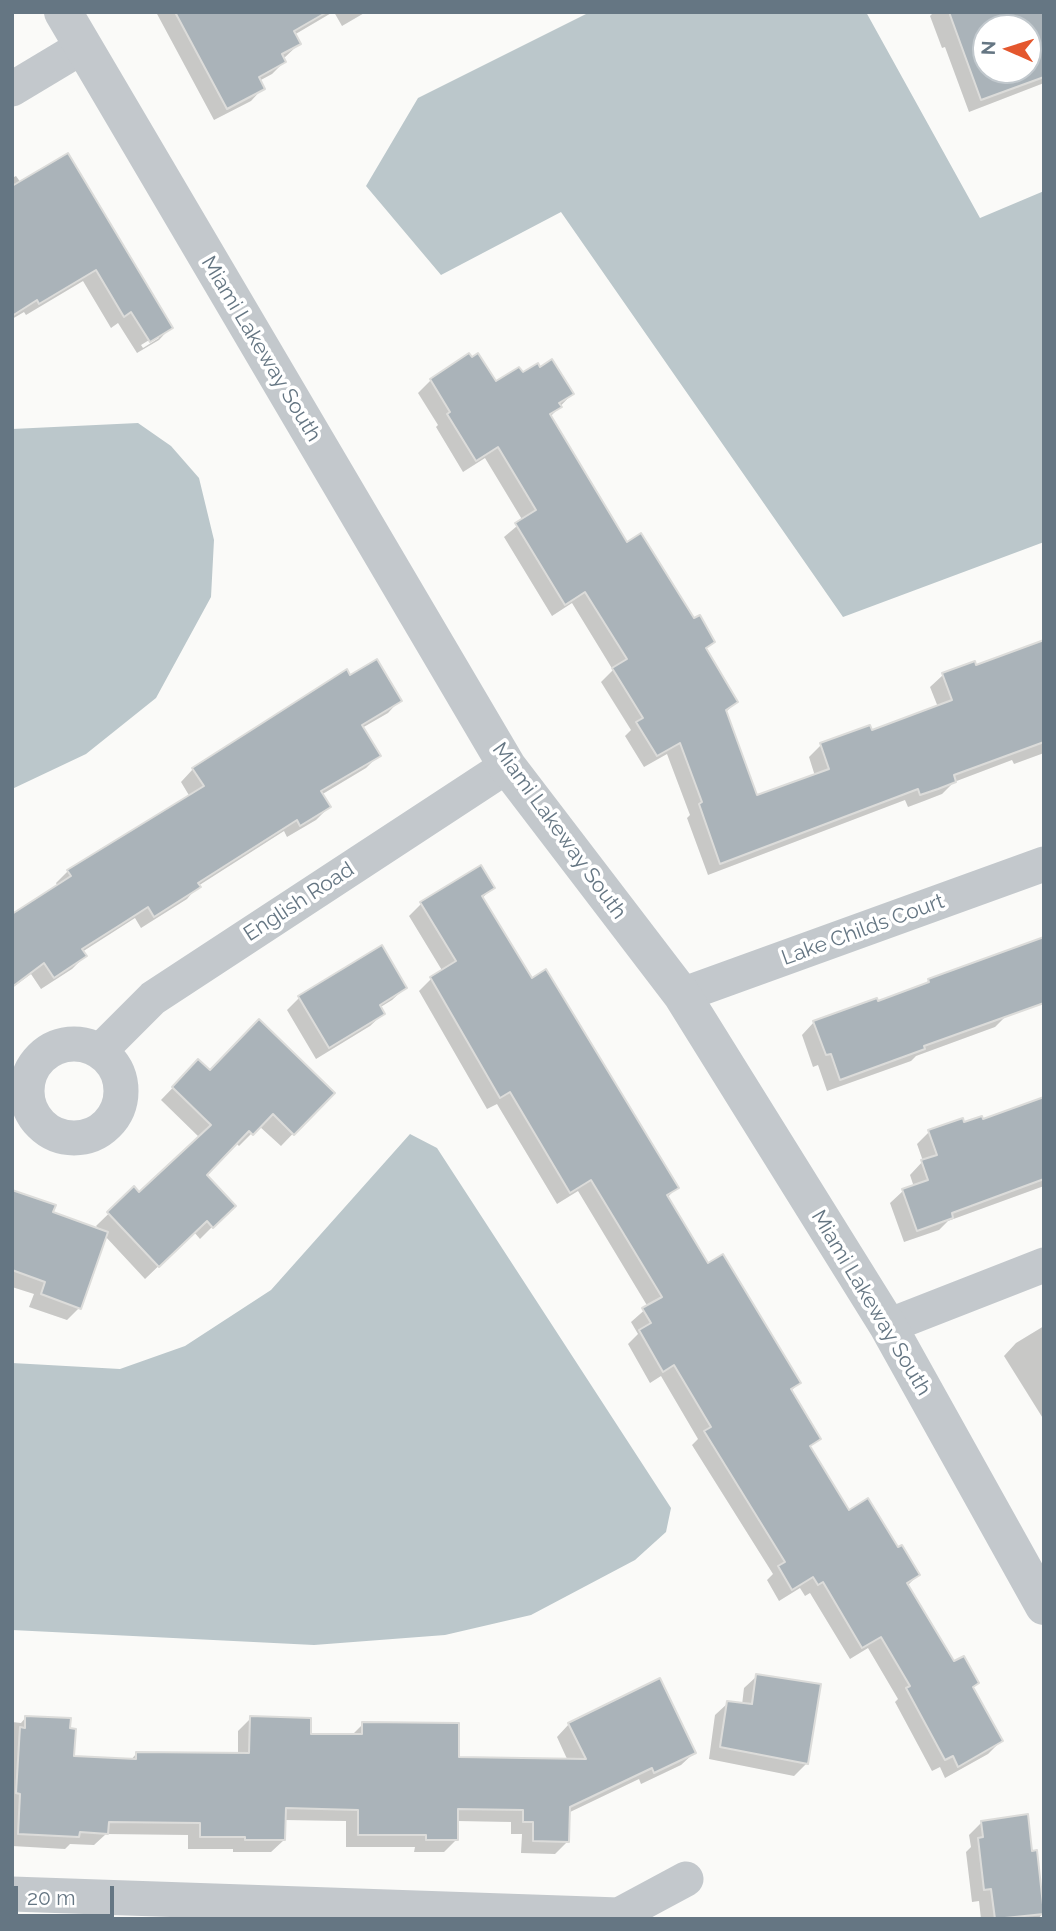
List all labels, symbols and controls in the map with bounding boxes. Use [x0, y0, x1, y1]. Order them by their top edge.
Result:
north arrow [972, 14, 1042, 84]
text: N [977, 40, 999, 56]
street label: Miami Lakeway South [196, 252, 326, 446]
street label: Miami Lakeway South [487, 738, 631, 924]
street label: English Road [239, 857, 359, 947]
street label: Lake Childs Court [778, 889, 948, 971]
street label: Miami Lakeway South [806, 1206, 936, 1400]
scale bar [18, 1871, 117, 1915]
text: 20 m [27, 1885, 75, 1910]

